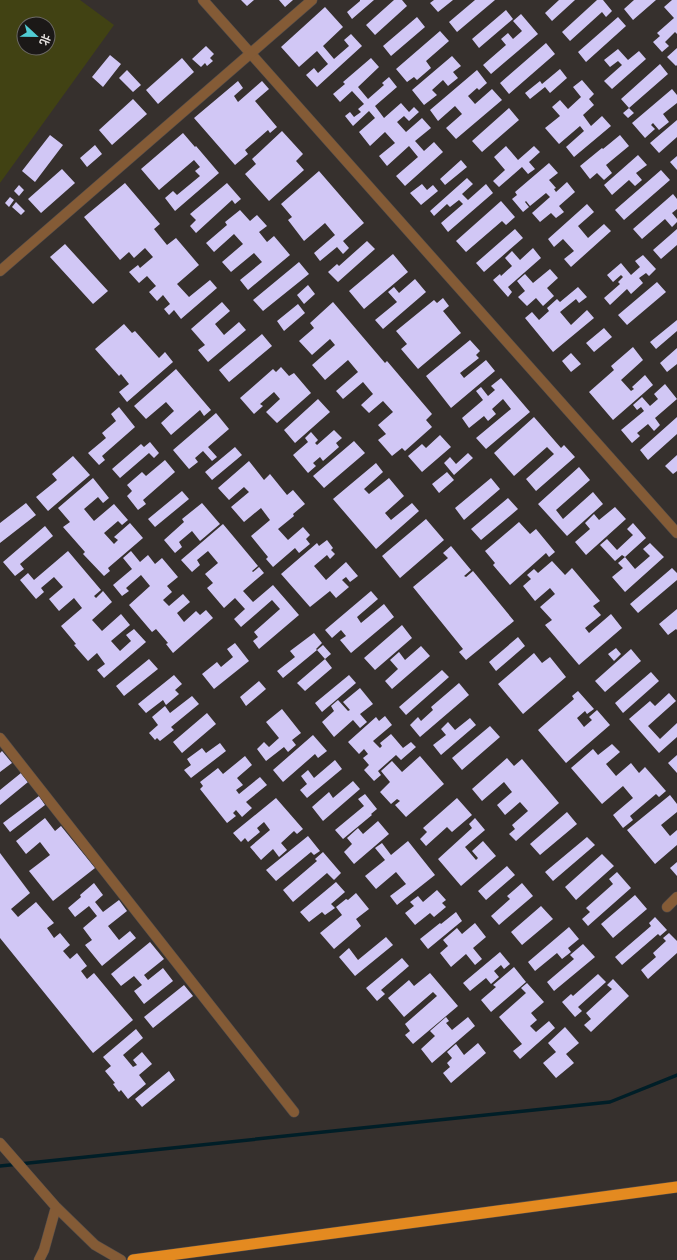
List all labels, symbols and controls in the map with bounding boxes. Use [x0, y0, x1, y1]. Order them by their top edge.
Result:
north arrow [16, 16, 56, 56]
text: 北 [36, 32, 54, 47]

